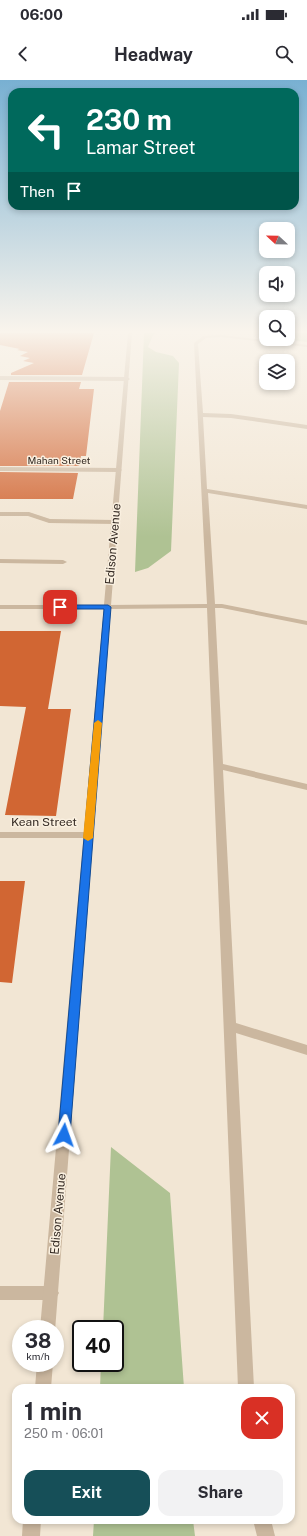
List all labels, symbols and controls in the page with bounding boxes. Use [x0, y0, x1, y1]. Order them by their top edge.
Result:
text: 06:00 [20, 6, 63, 23]
icon: back [12, 43, 34, 65]
icon: search [273, 43, 295, 65]
text: Headway [114, 44, 193, 65]
text: 230 m [86, 103, 172, 136]
icon: left [20, 104, 72, 156]
text: Lamar Street [86, 137, 196, 158]
icon: arrive [63, 180, 85, 202]
text: Then [20, 183, 55, 200]
north arrow [259, 222, 295, 258]
map controls [259, 222, 295, 390]
button: sound [259, 266, 295, 302]
button: search [259, 310, 295, 346]
button: layers [259, 354, 295, 390]
street label: Mahan Street [27, 454, 91, 466]
street label: Edison Avenue [102, 503, 124, 585]
pin [43, 590, 77, 624]
icon: arrive [49, 596, 71, 618]
street label: Kean Street [11, 815, 77, 829]
position arrow [43, 1114, 85, 1156]
street label: Edison Avenue [47, 1173, 69, 1255]
speed limit sign: 40 [72, 1320, 124, 1372]
text: 38 [25, 1329, 51, 1353]
text: km/h [26, 1350, 50, 1362]
text: 1 min [24, 1397, 82, 1425]
button: close [241, 1397, 283, 1439]
text: 250 m · 06:01 [24, 1426, 104, 1441]
button: Exit [24, 1470, 150, 1516]
button: Share [158, 1470, 283, 1516]

